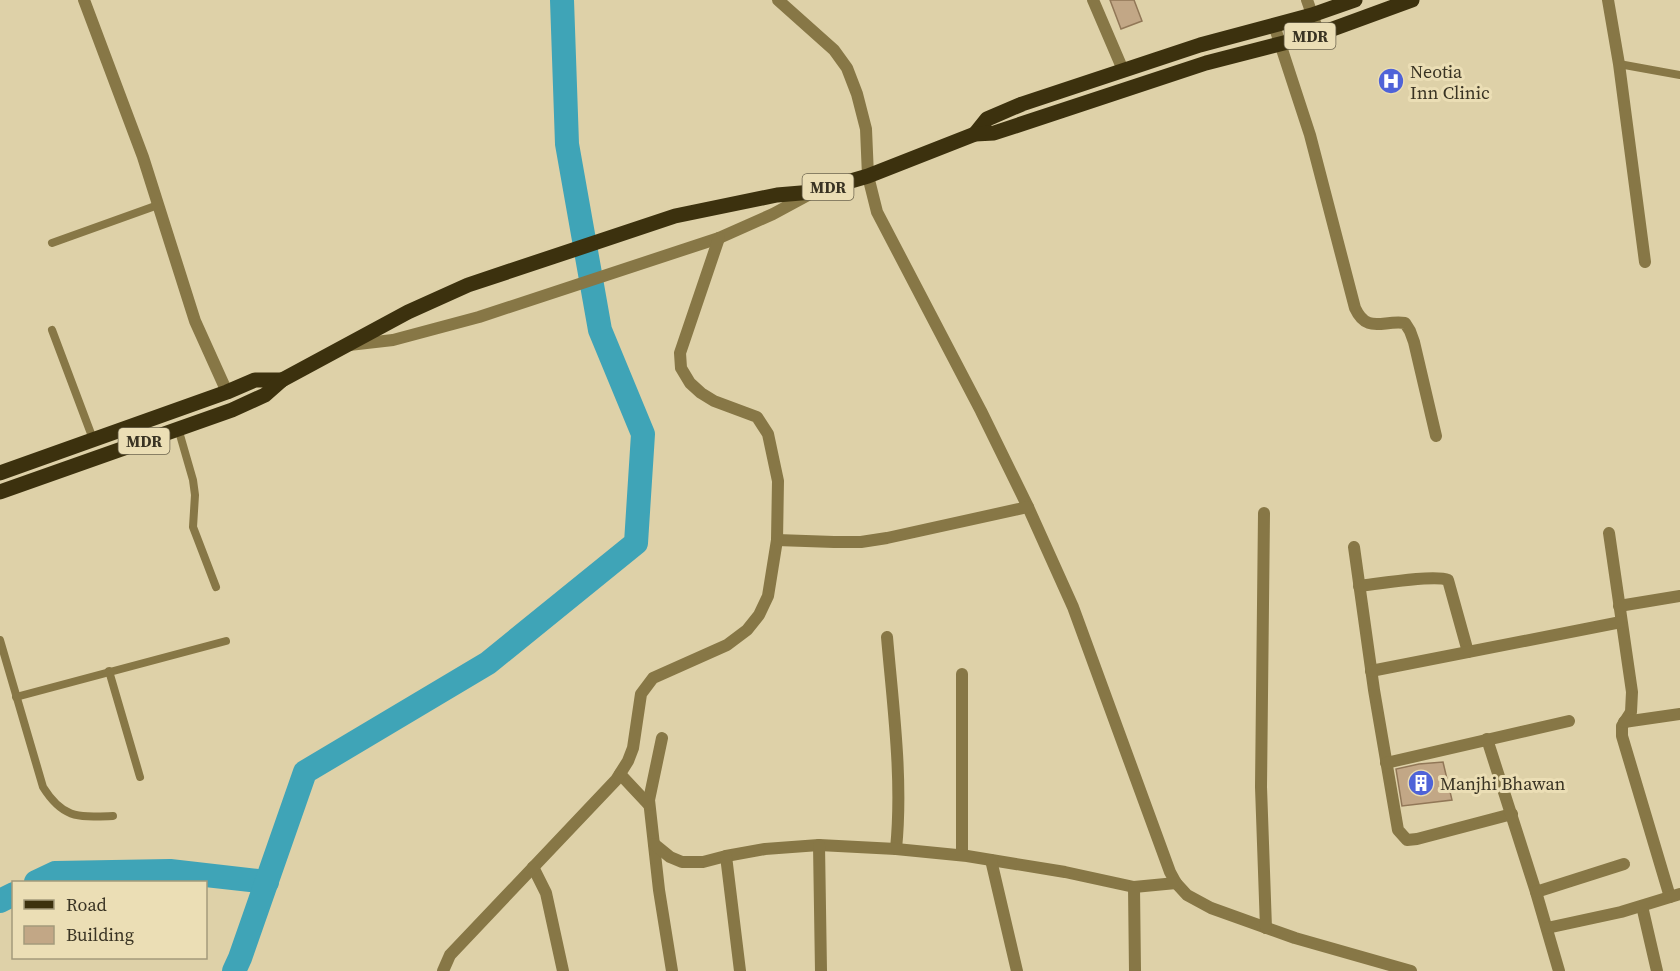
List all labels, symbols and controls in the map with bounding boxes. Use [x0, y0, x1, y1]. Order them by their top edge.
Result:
road number: MDR [1284, 23, 1336, 49]
place label: Neotia Inn Clinic [1410, 59, 1490, 105]
hospital icon: Neotia Inn Clinic [1376, 66, 1406, 96]
road number: MDR [802, 174, 854, 200]
road number: MDR [118, 428, 170, 454]
building icon: Manjhi Bhawan [1406, 768, 1436, 798]
place label: Manjhi Bhawan [1440, 771, 1566, 796]
legend [12, 881, 207, 959]
text: Road [66, 892, 107, 917]
text: Building [66, 922, 134, 947]

